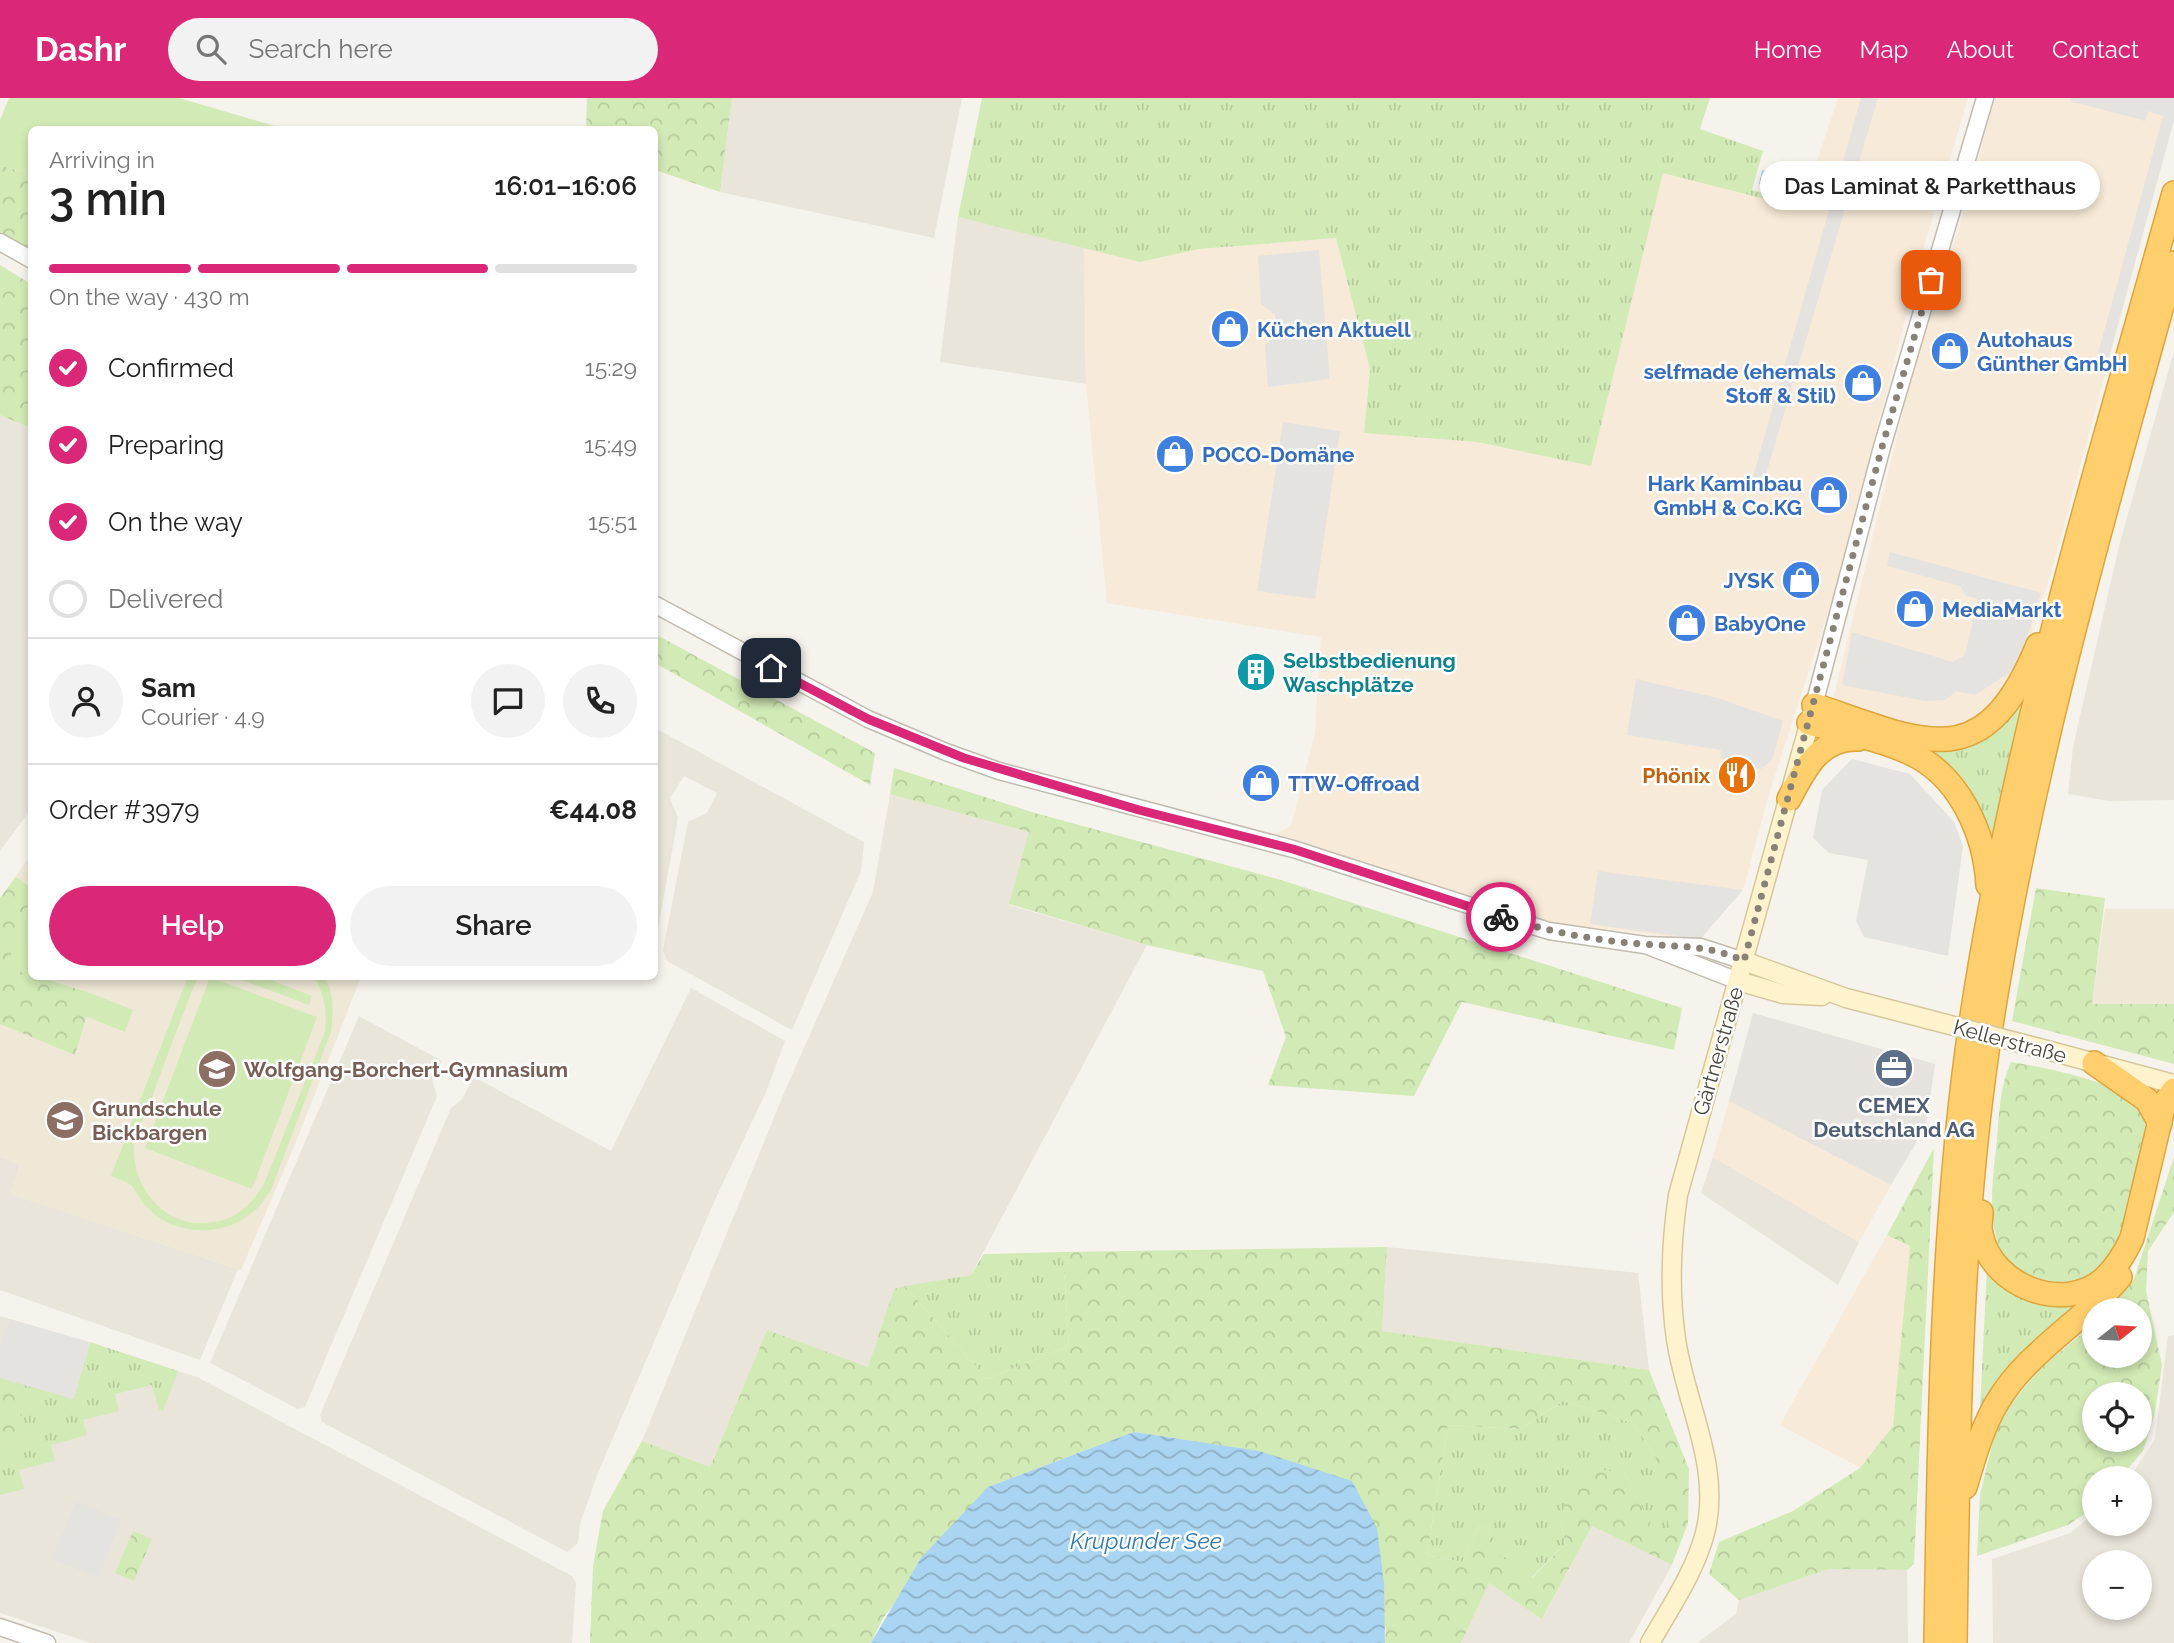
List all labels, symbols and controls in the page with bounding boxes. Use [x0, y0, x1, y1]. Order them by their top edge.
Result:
search box [168, 18, 658, 81]
text: Dashr [35, 30, 126, 69]
icon: search [192, 30, 230, 68]
text: Search here [248, 34, 393, 64]
text: Home [1754, 35, 1822, 64]
text: Map [1860, 35, 1908, 64]
text: About [1946, 35, 2014, 64]
text: Contact [2052, 35, 2139, 64]
text: Arriving in [49, 146, 155, 173]
callout: Das Laminat & Parketthaus [1761, 161, 2101, 210]
text: 16:01–16:06 [494, 171, 637, 201]
text: 3 min [49, 172, 167, 226]
text: Das Laminat & Parketthaus [1784, 172, 2076, 199]
pin [1901, 250, 1961, 310]
icon: bag [1912, 261, 1950, 299]
text: On the way · 430 m [49, 283, 250, 310]
shop icon: Küchen Aktuell [1209, 308, 1251, 350]
place label: Küchen Aktuell [1257, 317, 1411, 342]
place label: Autohaus Günther GmbH [1977, 327, 2127, 376]
shop icon: Autohaus Günther GmbH [1929, 330, 1971, 372]
icon: check [49, 349, 87, 387]
text: Confirmed [108, 353, 234, 383]
text: 15:29 [585, 354, 637, 381]
place label: selfmade (ehemals Stoff & Stil) [1643, 359, 1836, 408]
shop icon: selfmade (ehemals Stoff & Stil) [1842, 362, 1884, 404]
icon: check [49, 426, 87, 464]
text: Preparing [108, 430, 224, 460]
text: 15:49 [584, 431, 637, 458]
shop icon: POCO-Domäne [1154, 433, 1196, 475]
place label: POCO-Domäne [1202, 442, 1355, 467]
place label: Hark Kaminbau GmbH & Co.KG [1648, 471, 1802, 520]
shop icon: Hark Kaminbau GmbH & Co.KG [1808, 474, 1850, 516]
icon: check [49, 503, 87, 541]
text: On the way [108, 507, 243, 537]
text: 15:51 [588, 508, 637, 535]
shop icon: JYSK [1780, 559, 1822, 601]
place label: JYSK [1724, 568, 1775, 593]
text: Delivered [108, 584, 223, 614]
shop icon: MediaMarkt [1894, 588, 1936, 630]
place label: MediaMarkt [1942, 597, 2062, 622]
shop icon: BabyOne [1666, 602, 1708, 644]
place label: BabyOne [1714, 611, 1806, 636]
pin [741, 638, 801, 698]
place label: Selbstbedienung Waschplätze [1283, 648, 1456, 697]
icon: home [752, 649, 790, 687]
building icon: Selbstbedienung Waschplätze [1235, 651, 1277, 693]
button: person [49, 664, 123, 738]
button: chat [471, 664, 545, 738]
button: phone [563, 664, 637, 738]
text: Sam [141, 673, 196, 703]
text: Courier · 4.9 [141, 703, 265, 730]
restaurant icon: Phönix [1716, 754, 1758, 796]
shop icon: TTW-Offroad [1240, 762, 1282, 804]
place label: Phönix [1642, 763, 1711, 788]
place label: TTW-Offroad [1288, 771, 1420, 796]
text: Order #3979 [49, 795, 199, 825]
text: €44.08 [549, 795, 637, 825]
courier [1466, 882, 1536, 952]
button: Help [49, 886, 336, 966]
button: Share [350, 886, 637, 966]
icon: bike [1482, 898, 1520, 936]
street label: Gärtnerstraße [1688, 984, 1748, 1118]
street label: Kellerstraße [1951, 1014, 2069, 1068]
office icon: CEMEX Deutschland AG [1873, 1047, 1915, 1089]
school or university icon: Wolfgang-Borchert-Gymnasium [196, 1048, 238, 1090]
place label: Wolfgang-Borchert-Gymnasium [244, 1057, 568, 1082]
place label: CEMEX Deutschland AG [1813, 1093, 1975, 1142]
place label: Grundschule Bickbargen [92, 1096, 222, 1145]
school or university icon: Grundschule Bickbargen [44, 1099, 86, 1141]
north arrow [2082, 1298, 2152, 1368]
map controls [2082, 1298, 2152, 1620]
button: locate [2082, 1382, 2152, 1452]
button: + [2082, 1466, 2152, 1536]
water label: Krupunder See [1070, 1527, 1222, 1554]
button: − [2082, 1550, 2152, 1620]

